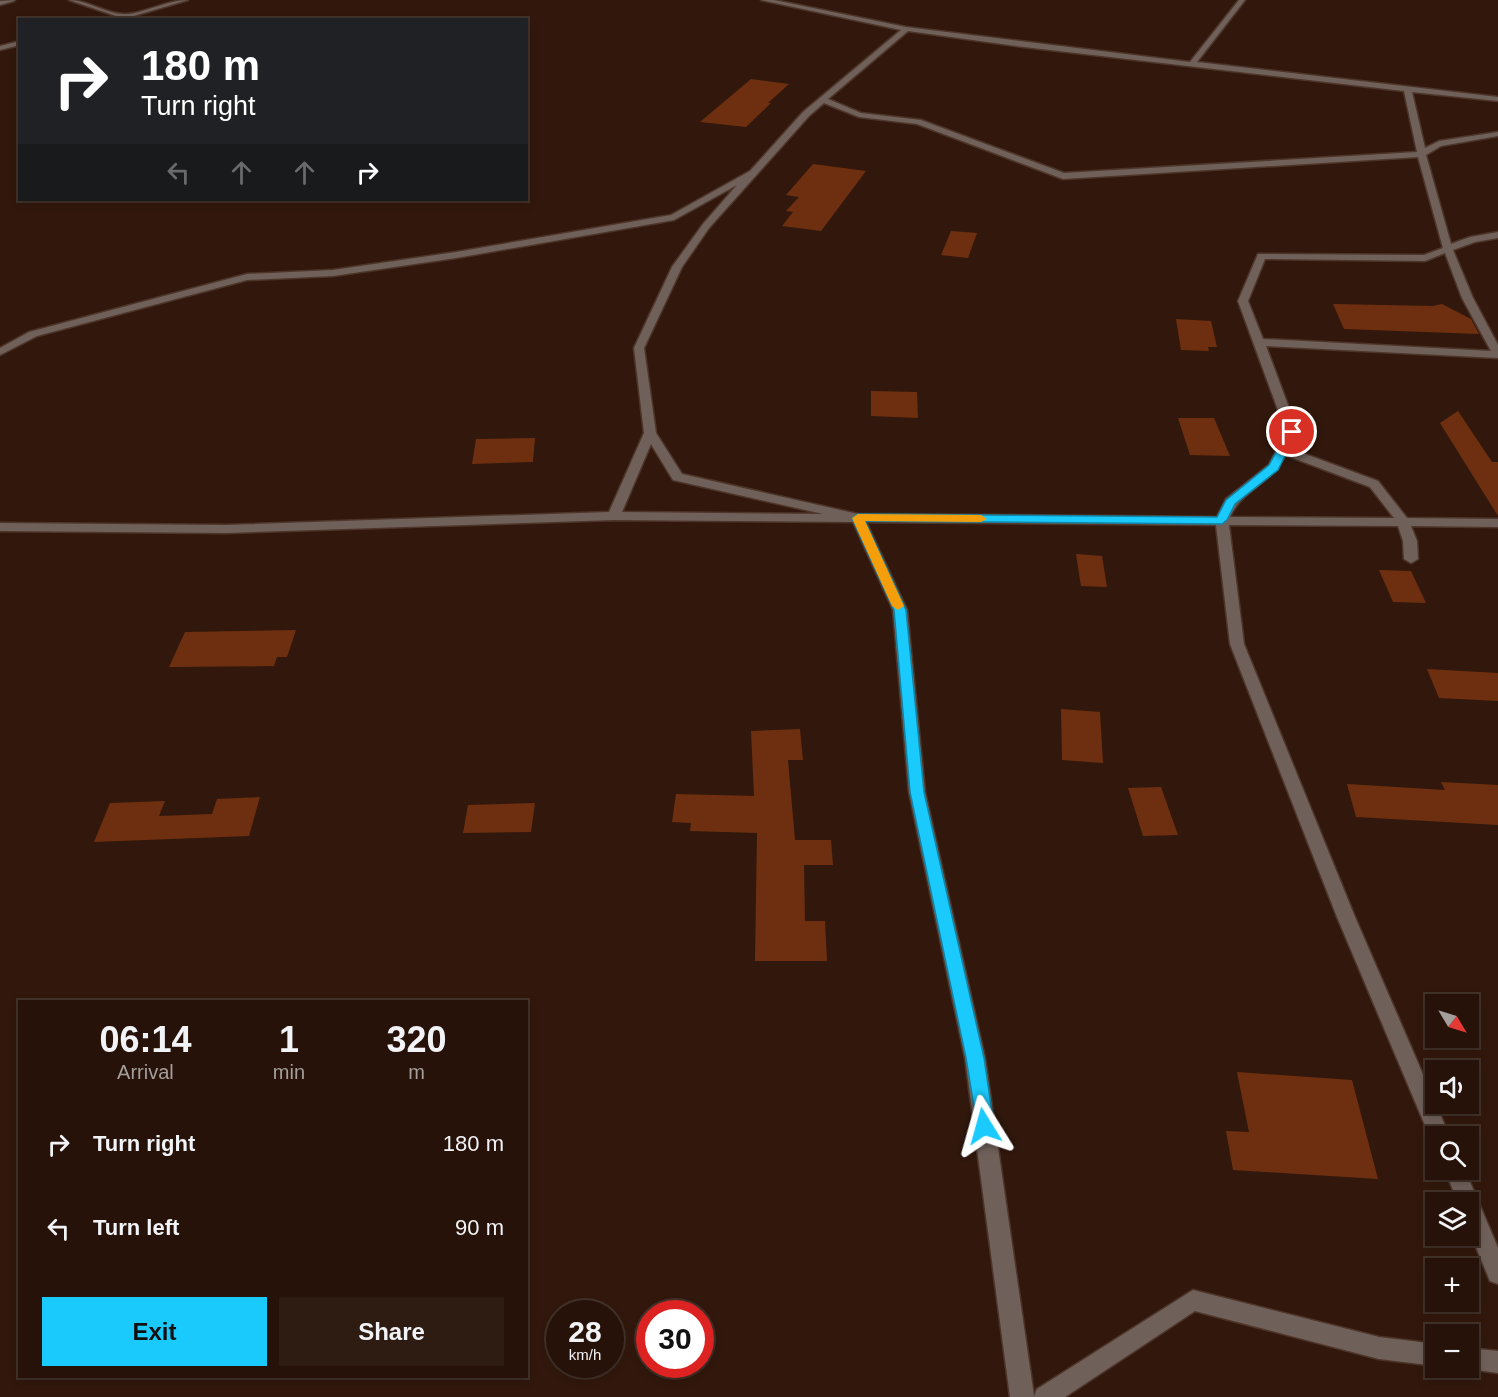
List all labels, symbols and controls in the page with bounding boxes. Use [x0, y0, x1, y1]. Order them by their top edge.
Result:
icon: right [42, 42, 120, 120]
text: 180 m [141, 42, 260, 89]
text: Turn right [141, 91, 256, 121]
icon: left [162, 156, 195, 189]
icon: ahead [225, 156, 258, 189]
icon: ahead [288, 156, 321, 189]
icon: right [351, 156, 384, 189]
pin [1266, 406, 1317, 457]
icon: arrive [1275, 415, 1308, 448]
north arrow [1425, 994, 1479, 1048]
map controls [1425, 994, 1479, 1378]
text: 06:14 [99, 1019, 191, 1060]
text: 1 [279, 1019, 299, 1060]
text: 320 [386, 1019, 447, 1060]
button: sound [1425, 1060, 1479, 1114]
text: Arrival [117, 1061, 174, 1083]
text: min [273, 1061, 305, 1083]
text: m [408, 1061, 425, 1083]
position arrow [952, 1094, 1016, 1158]
button: search [1425, 1126, 1479, 1180]
icon: right [42, 1128, 75, 1161]
text: Turn right [93, 1131, 195, 1156]
text: 180 m [443, 1131, 504, 1156]
button: layers [1425, 1192, 1479, 1246]
icon: left [42, 1212, 75, 1245]
text: Turn left [93, 1215, 179, 1240]
text: 90 m [455, 1215, 504, 1240]
button: + [1425, 1258, 1479, 1312]
button: Exit [42, 1297, 267, 1366]
button: Share [279, 1297, 504, 1366]
speed limit sign: 30 [636, 1300, 714, 1378]
text: 28 [568, 1315, 602, 1348]
button: − [1425, 1324, 1479, 1378]
text: km/h [569, 1346, 601, 1363]

